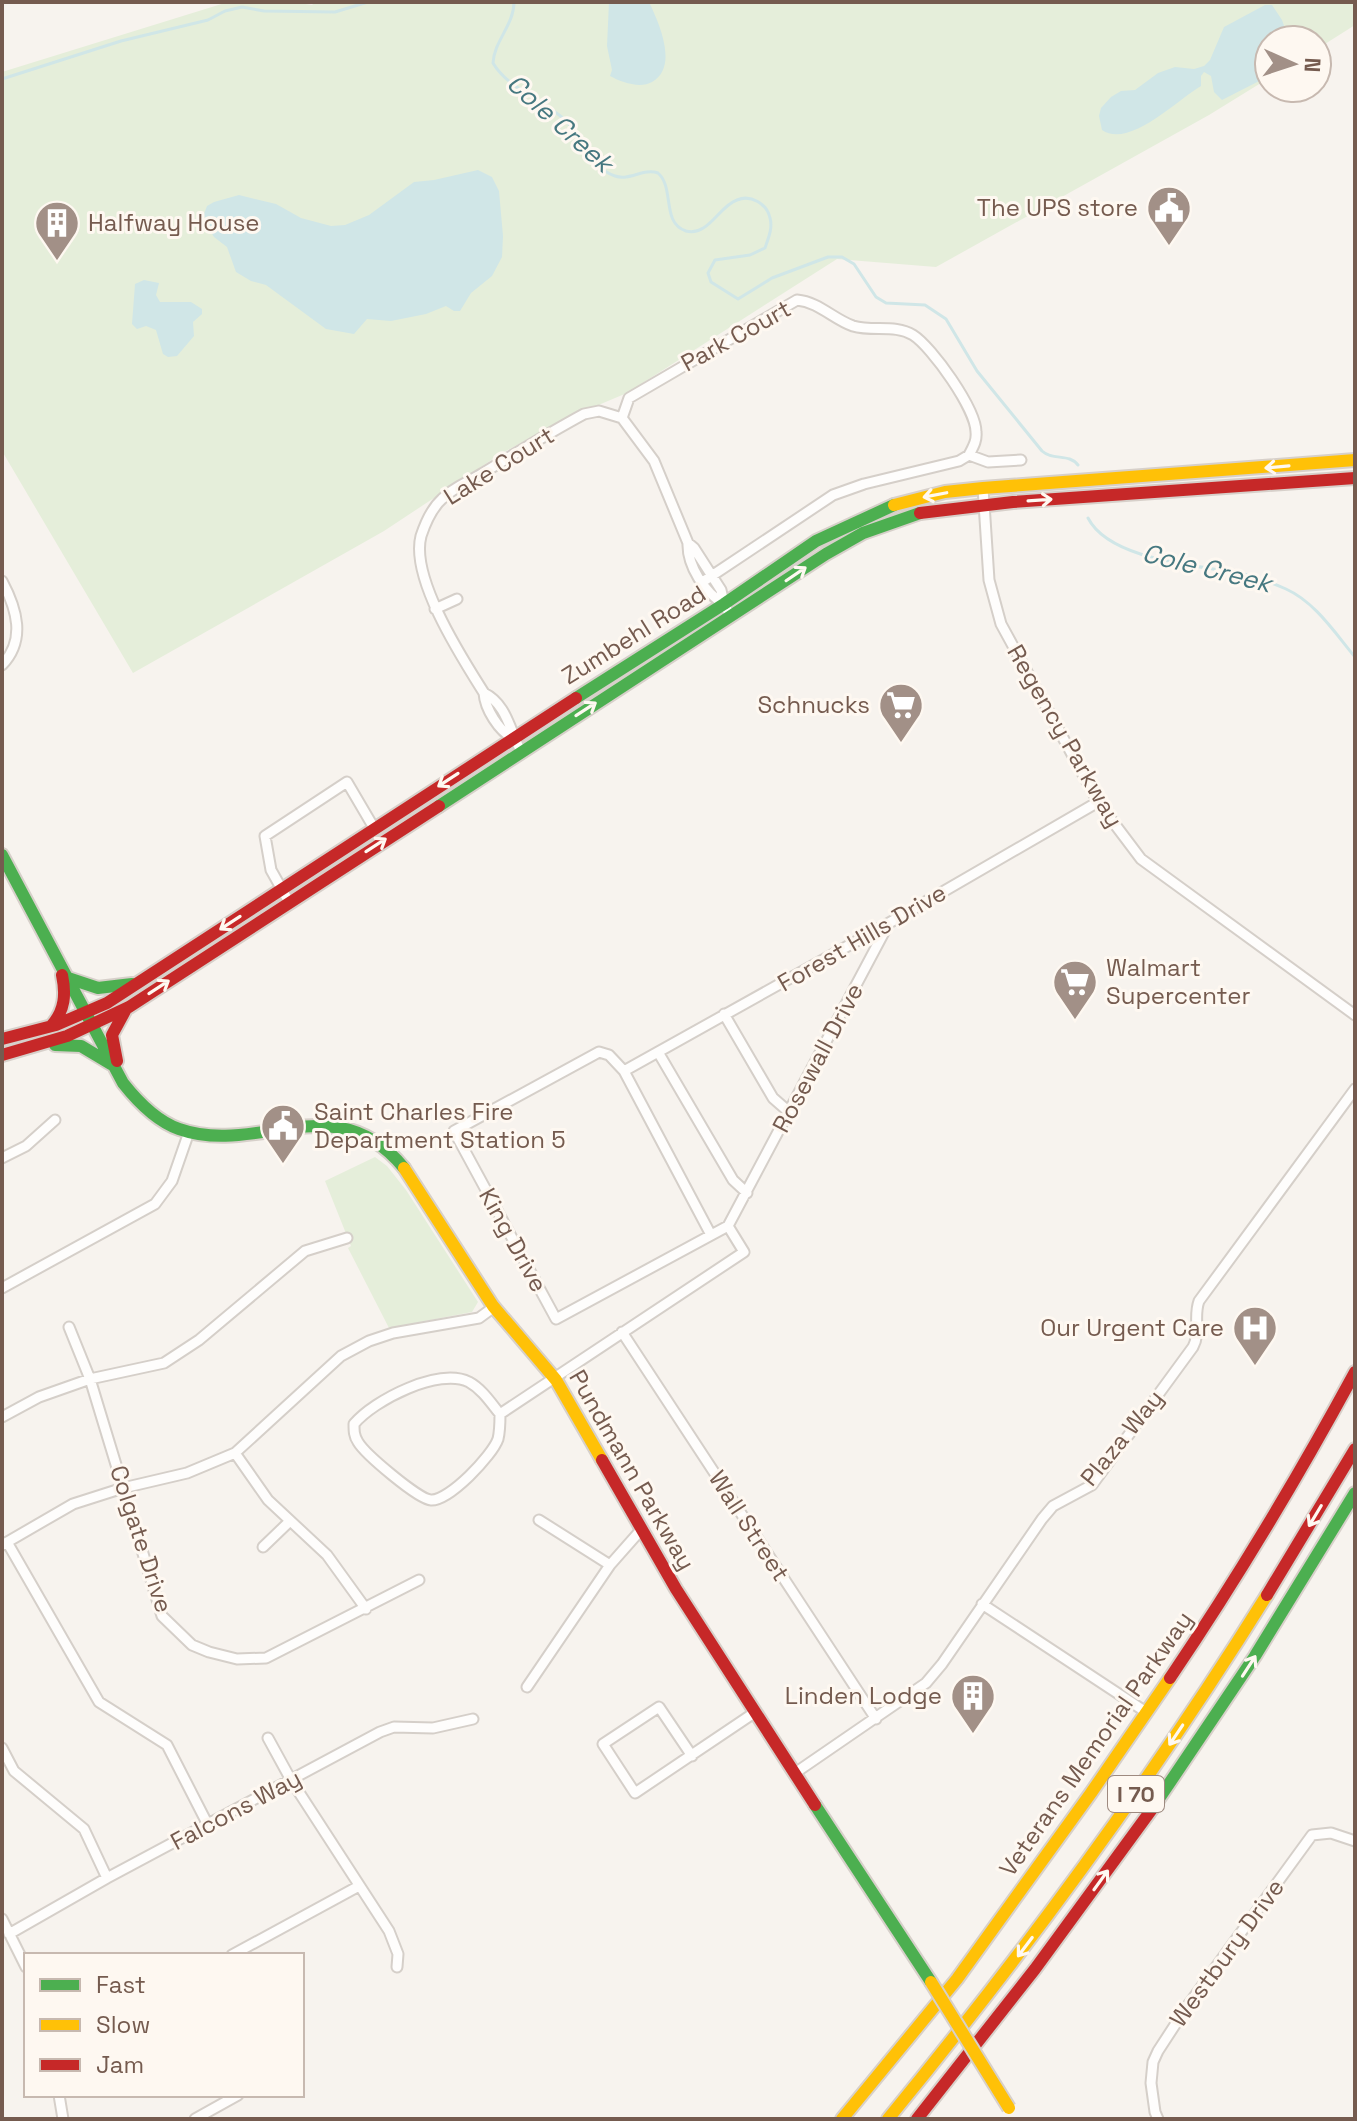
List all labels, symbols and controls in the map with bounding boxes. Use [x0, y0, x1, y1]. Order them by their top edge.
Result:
north arrow [1253, 24, 1333, 104]
text: N [1299, 57, 1327, 73]
water label: Cole Creek [500, 66, 623, 182]
public building icon: The UPS store [1145, 184, 1193, 247]
place label: The UPS store [977, 192, 1138, 223]
building icon: Halfway House [33, 199, 81, 262]
place label: Halfway House [88, 207, 260, 238]
street label: Park Court [675, 293, 796, 378]
street label: Lake Court [438, 419, 560, 512]
one-way arrow [1264, 460, 1291, 475]
one-way arrow [922, 488, 948, 503]
one-way arrow [1026, 492, 1053, 507]
water label: Cole Creek [1139, 536, 1278, 601]
one-way arrow [784, 565, 807, 581]
street label: Zumbehl Road [556, 578, 712, 691]
street label: Regency Parkway [1001, 639, 1130, 833]
supermarket icon: Schnucks [877, 681, 925, 744]
place label: Schnucks [757, 689, 870, 720]
one-way arrow [574, 701, 597, 717]
one-way arrow [437, 772, 459, 789]
one-way arrow [365, 837, 387, 853]
street label: Forest Hills Drive [772, 877, 952, 998]
one-way arrow [219, 915, 242, 931]
place label: Walmart Supercenter [1106, 952, 1250, 1011]
supermarket icon: Walmart Supercenter [1051, 958, 1099, 1021]
street label: Rosewall Drive [765, 978, 870, 1138]
one-way arrow [147, 979, 170, 995]
place label: Saint Charles Fire Department Station 5 [314, 1096, 566, 1155]
public building icon: Saint Charles Fire Department Station 5 [259, 1102, 307, 1165]
street label: King Drive [472, 1182, 555, 1297]
hospital icon: Our Urgent Care [1231, 1304, 1279, 1367]
place label: Our Urgent Care [1040, 1312, 1224, 1343]
street label: Pundmann Parkway [562, 1364, 702, 1576]
street label: Plaza Way [1073, 1383, 1170, 1492]
street label: Colgate Drive [103, 1461, 180, 1616]
street label: Wall Street [702, 1465, 797, 1587]
one-way arrow [1307, 1504, 1323, 1527]
street label: Veterans Memorial Parkway [992, 1605, 1199, 1882]
one-way arrow [1240, 1655, 1257, 1677]
building icon: Linden Lodge [949, 1672, 997, 1735]
place label: Linden Lodge [785, 1680, 942, 1711]
one-way arrow [1168, 1724, 1184, 1746]
street label: Falcons Way [165, 1762, 307, 1857]
road number: I 70 [1108, 1776, 1164, 1812]
one-way arrow [1093, 1870, 1110, 1891]
street label: Westbury Drive [1162, 1872, 1291, 2033]
one-way arrow [1016, 1935, 1033, 1957]
legend [24, 1953, 304, 2097]
text: Fast [96, 1969, 146, 2000]
text: Slow [96, 2009, 150, 2040]
text: Jam [96, 2049, 144, 2080]

